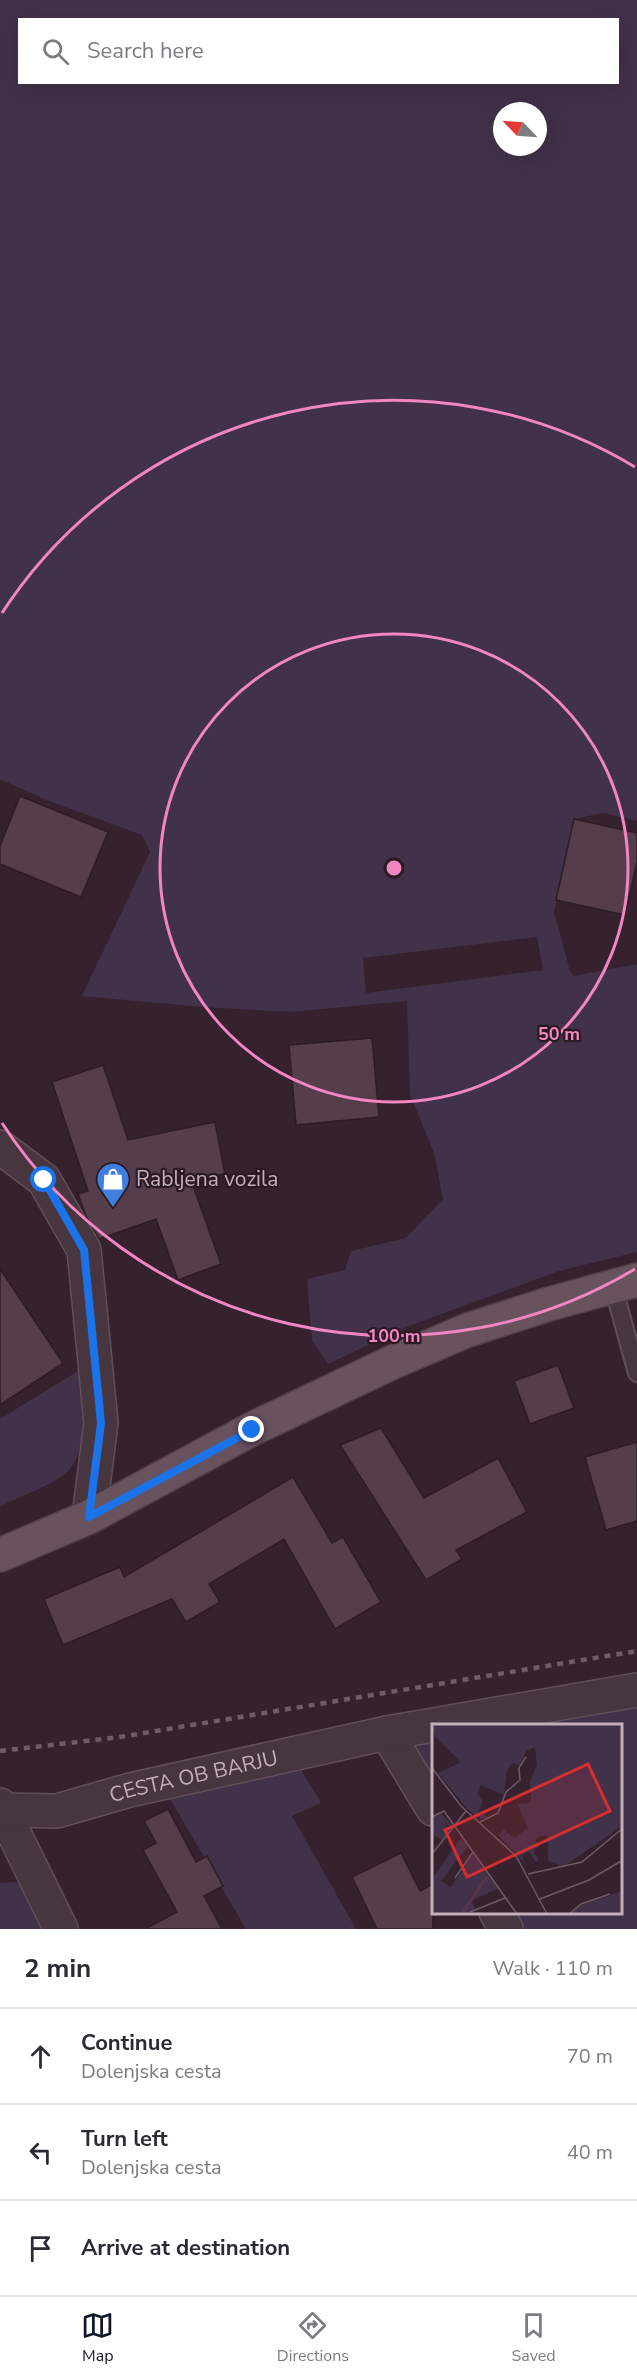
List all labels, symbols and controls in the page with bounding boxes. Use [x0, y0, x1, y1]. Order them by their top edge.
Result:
search box [18, 18, 619, 84]
icon: search [39, 35, 72, 68]
text: Search here [87, 36, 204, 66]
north arrow [493, 102, 547, 156]
centre of rings [384, 858, 404, 878]
text: 50 m [538, 1022, 580, 1046]
shop icon: Rabljena vozila [95, 1161, 131, 1208]
place label: Rabljena vozila [136, 1165, 278, 1193]
route start [30, 1166, 56, 1192]
text: 100 m [367, 1324, 421, 1348]
route end [238, 1416, 264, 1442]
inset map [432, 1724, 622, 1914]
street label: CESTA OB BARJU [106, 1744, 280, 1809]
text: 2 min [24, 1951, 91, 1986]
text: Walk · 110 m [493, 1955, 613, 1982]
text: Continue [81, 2028, 172, 2058]
icon: ahead [24, 2040, 57, 2073]
text: 70 m [567, 2043, 613, 2070]
text: Dolenjska cesta [81, 2058, 222, 2085]
text: Turn left [81, 2124, 168, 2154]
icon: left [24, 2136, 57, 2169]
text: 40 m [567, 2139, 613, 2166]
text: Dolenjska cesta [81, 2154, 222, 2181]
icon: arrive [24, 2232, 57, 2265]
text: Arrive at destination [81, 2233, 290, 2263]
tab: Map [81, 2309, 114, 2367]
tab: Directions [277, 2309, 349, 2367]
tab: Saved [512, 2309, 556, 2367]

